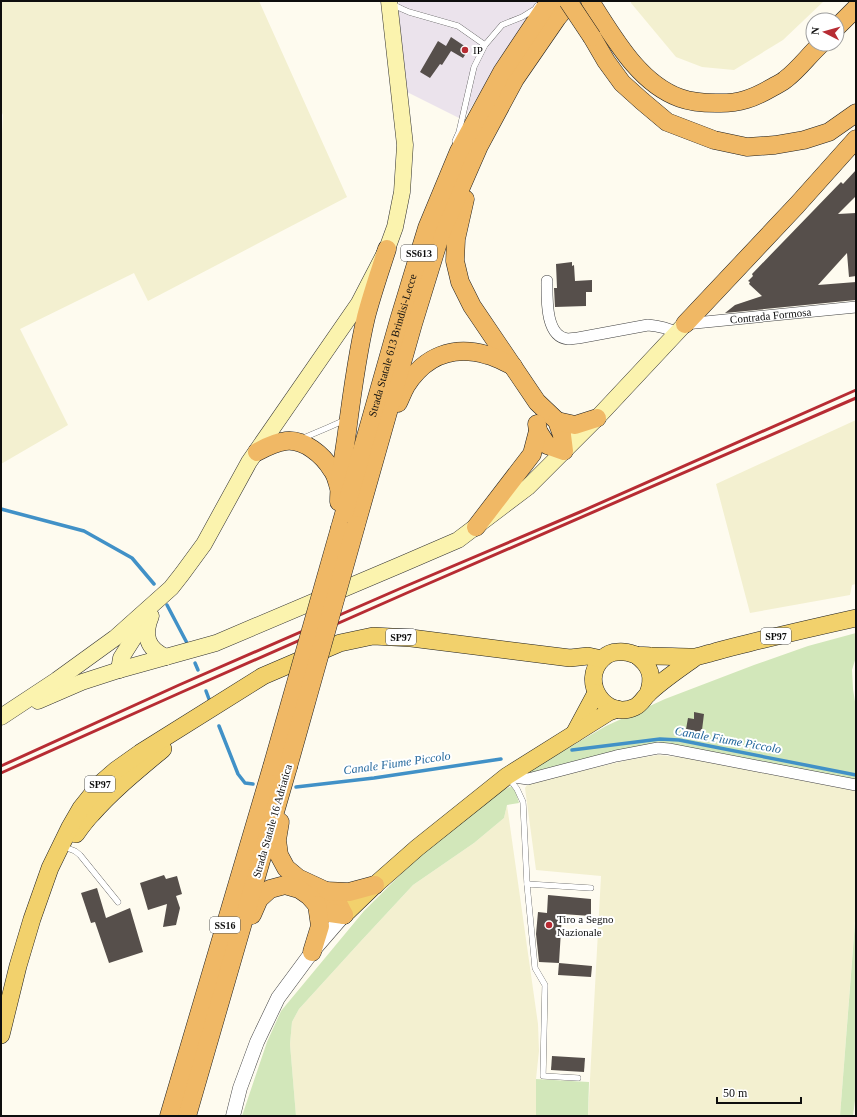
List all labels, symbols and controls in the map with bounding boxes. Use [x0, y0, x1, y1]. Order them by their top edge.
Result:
north arrow [805, 12, 845, 52]
text: N [809, 26, 821, 36]
place label: IP [473, 44, 483, 56]
marker: IP [460, 45, 470, 55]
road number: SS613 [401, 245, 437, 261]
street label: Strada Statale 613 Brindisi-Lecce [366, 272, 419, 418]
street label: Contrada Formosa [729, 305, 812, 326]
road number: SP97 [761, 628, 791, 644]
road number: SP97 [386, 629, 416, 645]
water label: Canale Fiume Piccolo [674, 724, 782, 756]
water label: Canale Fiume Piccolo [343, 749, 451, 777]
street label: Strada Statale 16 Adriatica [250, 763, 294, 879]
road number: SP97 [85, 776, 115, 792]
place label: Tiro a Segno Nazionale [557, 913, 614, 938]
road number: SS16 [210, 917, 240, 933]
marker: Tiro a Segno Nazionale [544, 920, 554, 930]
scale bar [717, 1079, 801, 1105]
text: 50 m [723, 1086, 748, 1100]

